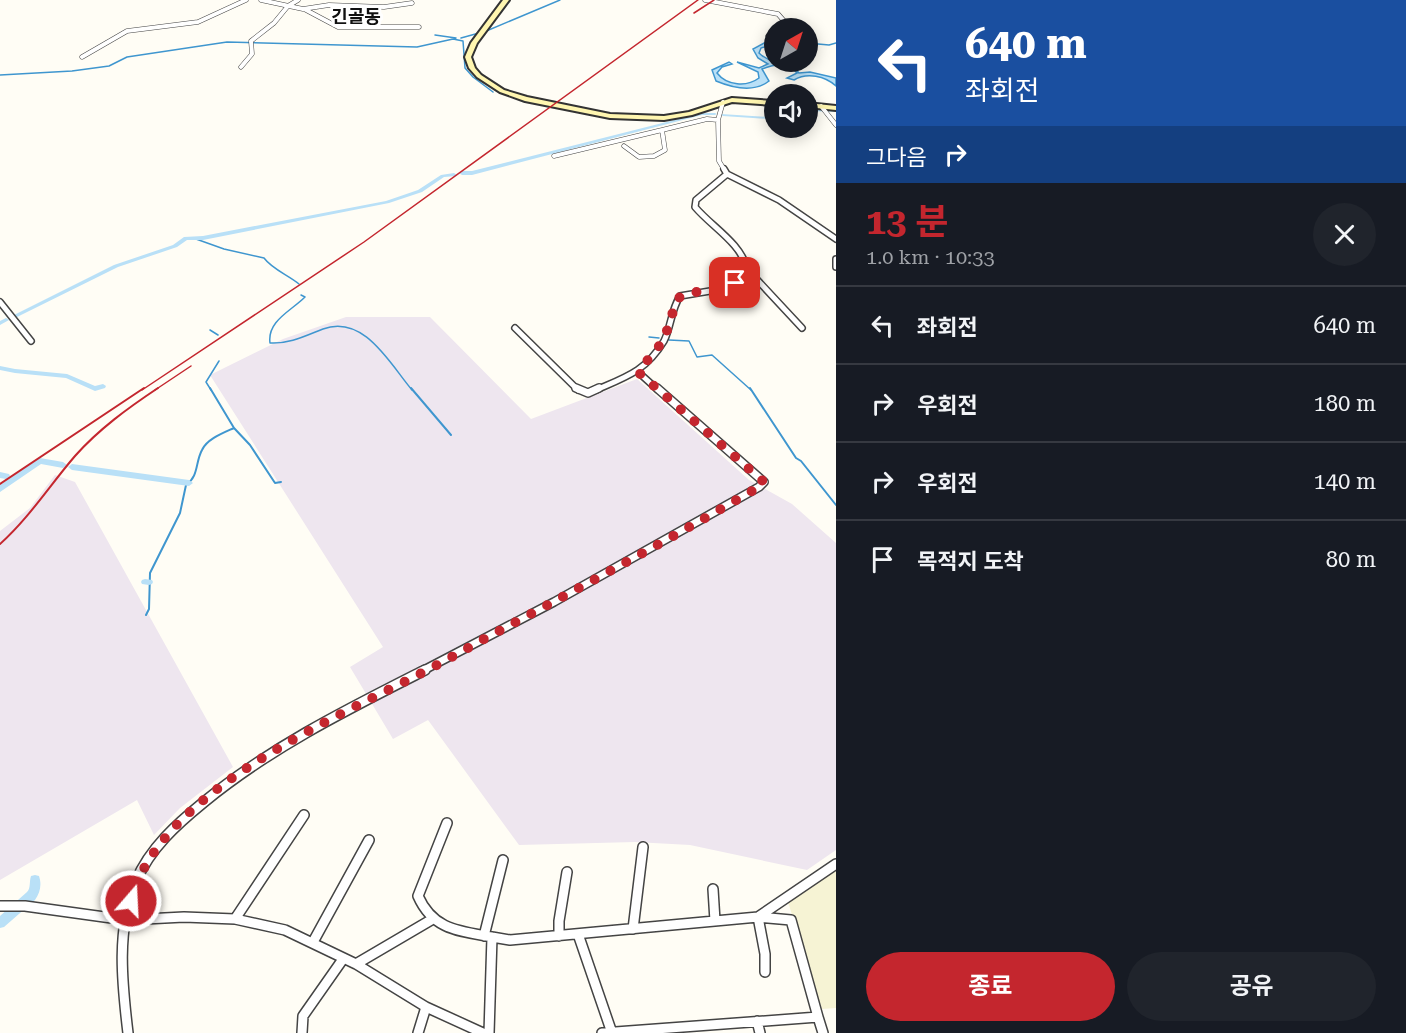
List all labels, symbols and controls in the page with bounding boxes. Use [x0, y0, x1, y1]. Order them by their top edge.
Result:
district label: 긴골동 [331, 6, 381, 27]
north arrow [764, 18, 818, 72]
map controls [764, 18, 818, 138]
text: 640 m [965, 19, 1087, 68]
icon: left [866, 24, 944, 102]
text: 좌회전 [965, 75, 1040, 107]
button: sound [764, 84, 818, 138]
icon: right [939, 138, 972, 171]
text: 그다음 [866, 145, 927, 170]
text: 13 분 [866, 201, 949, 243]
button: close [1313, 203, 1376, 266]
text: 1.0 km · 10:33 [866, 245, 995, 269]
pin [709, 257, 760, 308]
icon: arrive [718, 266, 751, 299]
icon: left [866, 309, 899, 342]
text: 640 m [1313, 313, 1376, 338]
text: 좌회전 [917, 315, 978, 340]
icon: right [866, 387, 899, 420]
text: 180 m [1313, 391, 1376, 416]
text: 우회전 [917, 393, 978, 418]
icon: right [866, 465, 899, 498]
text: 140 m [1313, 469, 1376, 494]
text: 우회전 [917, 471, 978, 496]
icon: arrive [866, 543, 899, 576]
text: 80 m [1326, 547, 1376, 572]
text: 목적지 도착 [917, 549, 1024, 574]
position arrow [99, 869, 163, 933]
button: 종료 [866, 952, 1115, 1021]
button: 공유 [1127, 952, 1376, 1021]

